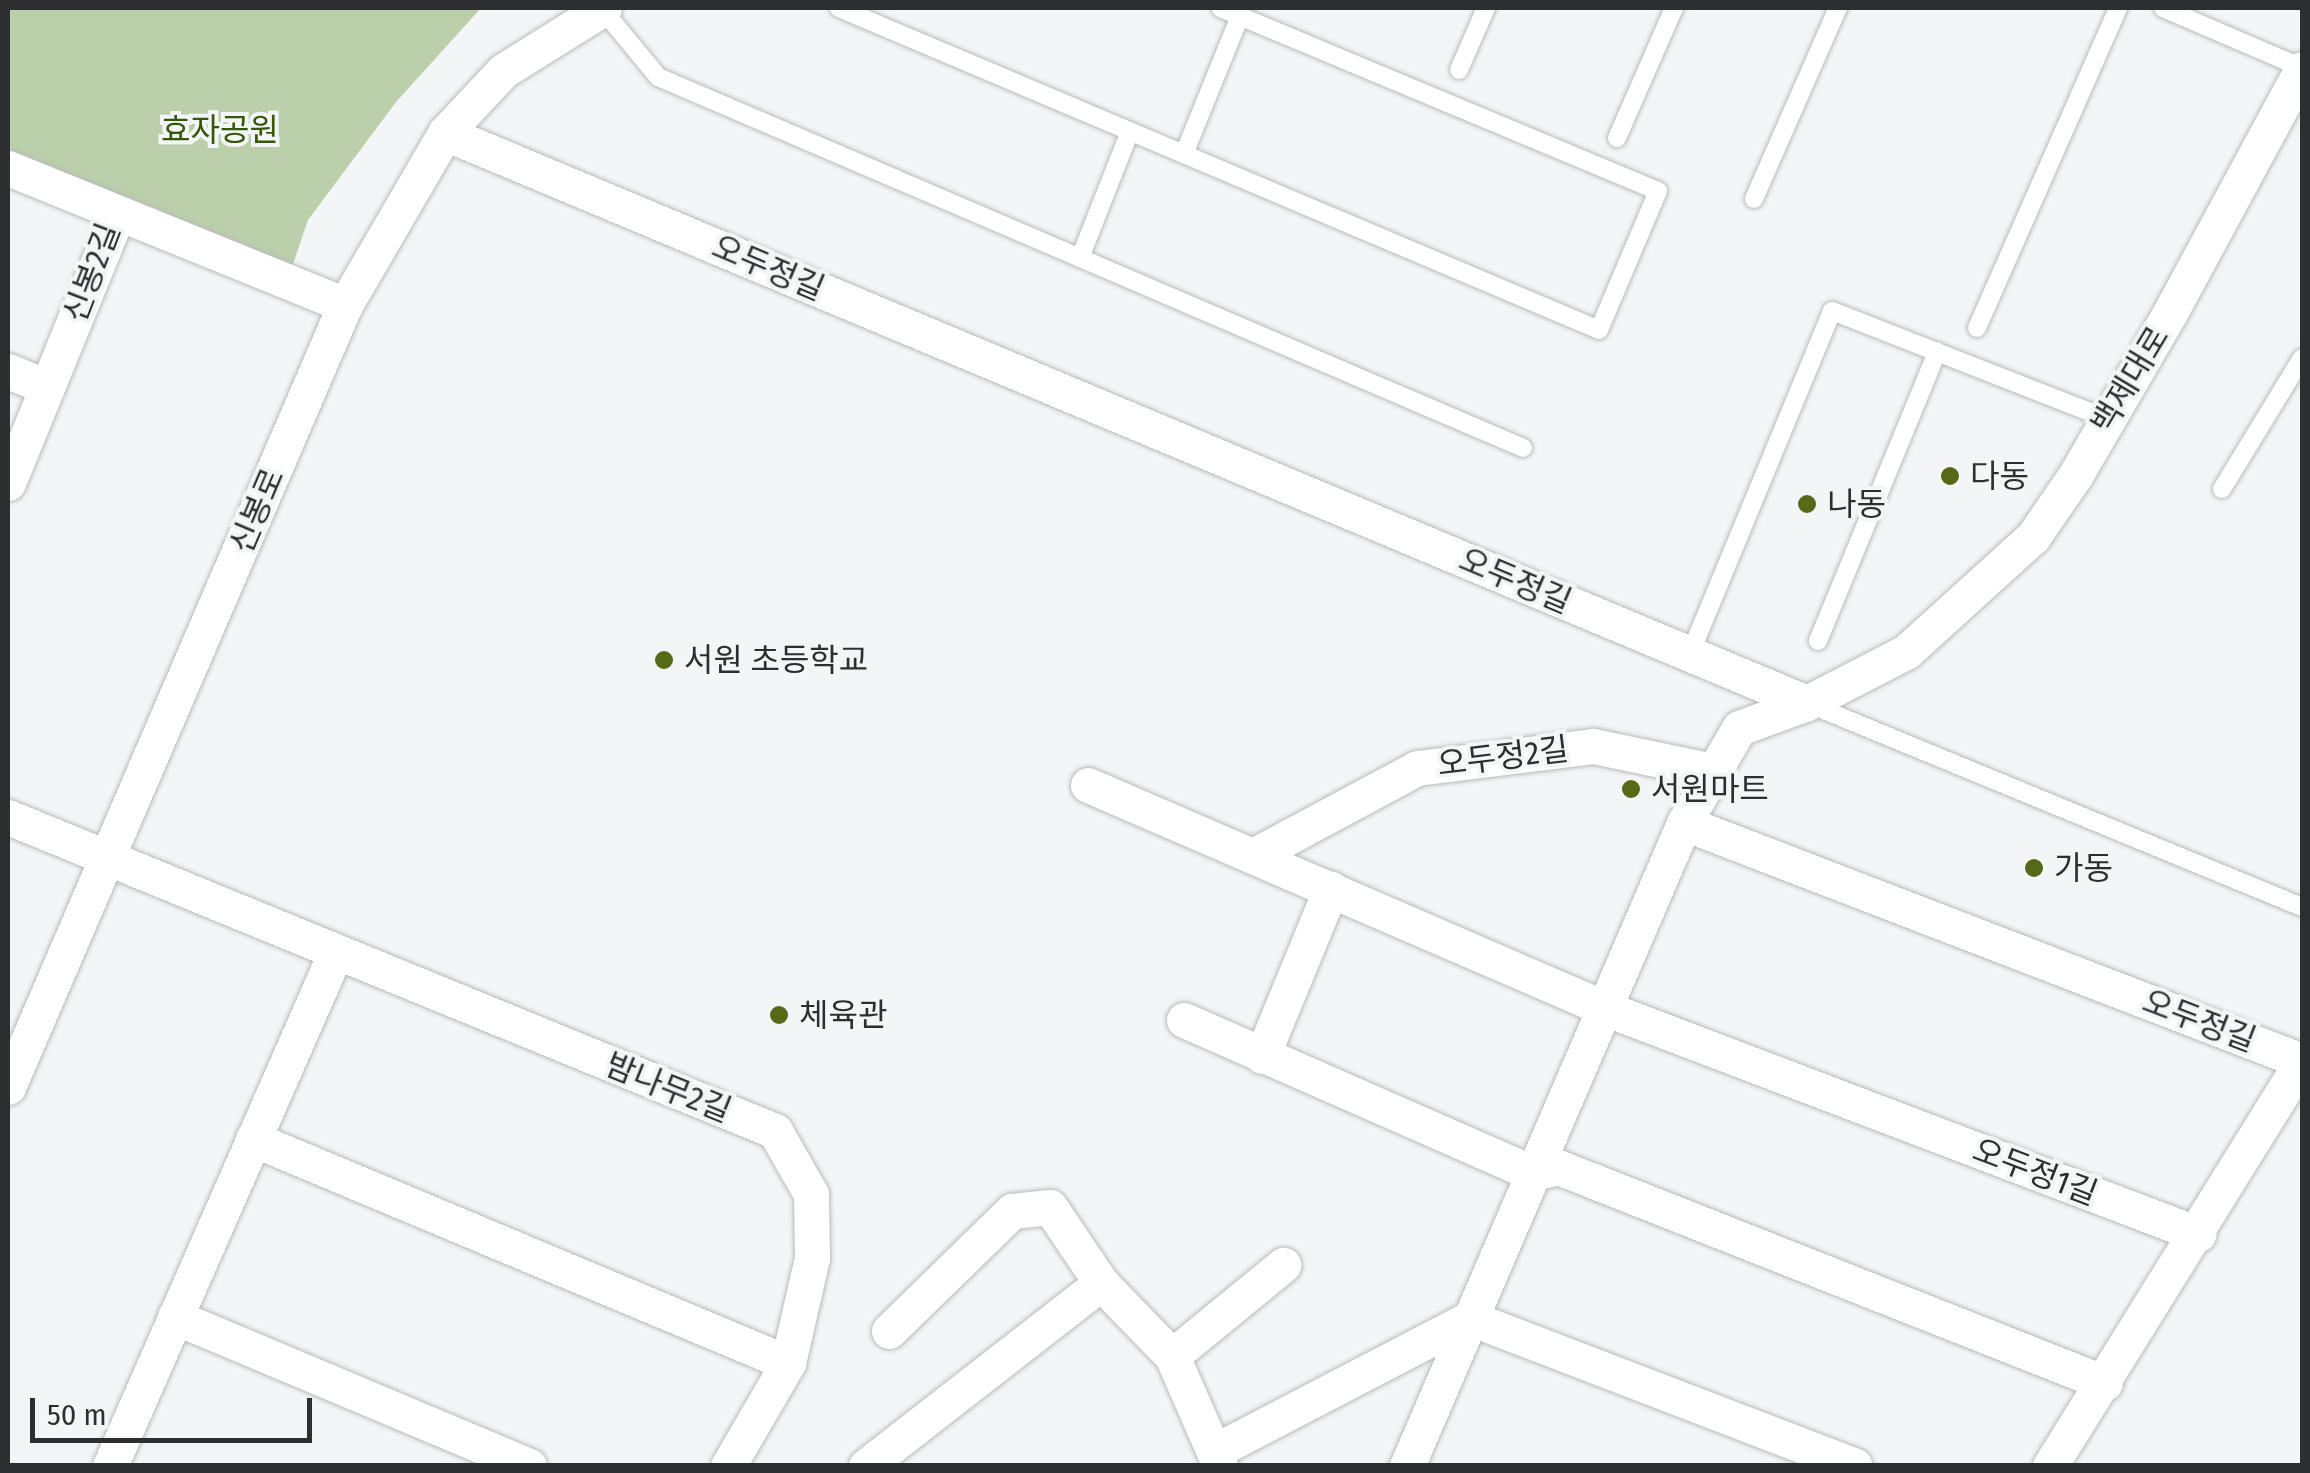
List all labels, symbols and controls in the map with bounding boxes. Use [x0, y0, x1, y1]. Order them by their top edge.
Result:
park label: 효자공원 [161, 111, 279, 149]
street label: 신봉2길 [56, 218, 128, 328]
street label: 오두정길 [706, 227, 830, 309]
street label: 백제대로 [2083, 320, 2177, 440]
place label: 다동 [1970, 457, 2029, 495]
street label: 신봉로 [222, 463, 292, 559]
marker: 다동 [1939, 465, 1961, 487]
place label: 나동 [1827, 485, 1886, 523]
marker: 나동 [1796, 493, 1818, 515]
street label: 오두정길 [1453, 540, 1577, 622]
place label: 서원 초등학교 [684, 641, 868, 679]
marker: 서원 초등학교 [653, 649, 675, 671]
street label: 오두정2길 [1435, 730, 1571, 784]
place label: 서원마트 [1651, 770, 1769, 808]
marker: 서원마트 [1620, 778, 1642, 800]
place label: 가동 [2054, 849, 2113, 887]
marker: 가동 [2023, 857, 2045, 879]
street label: 오두정길 [2137, 982, 2261, 1060]
place label: 체육관 [799, 996, 887, 1034]
marker: 체육관 [768, 1004, 790, 1026]
street label: 밤나무2길 [600, 1045, 736, 1131]
street label: 오두정1길 [1967, 1131, 2103, 1213]
scale bar [35, 1378, 318, 1440]
text: 50 m [47, 1397, 107, 1433]

